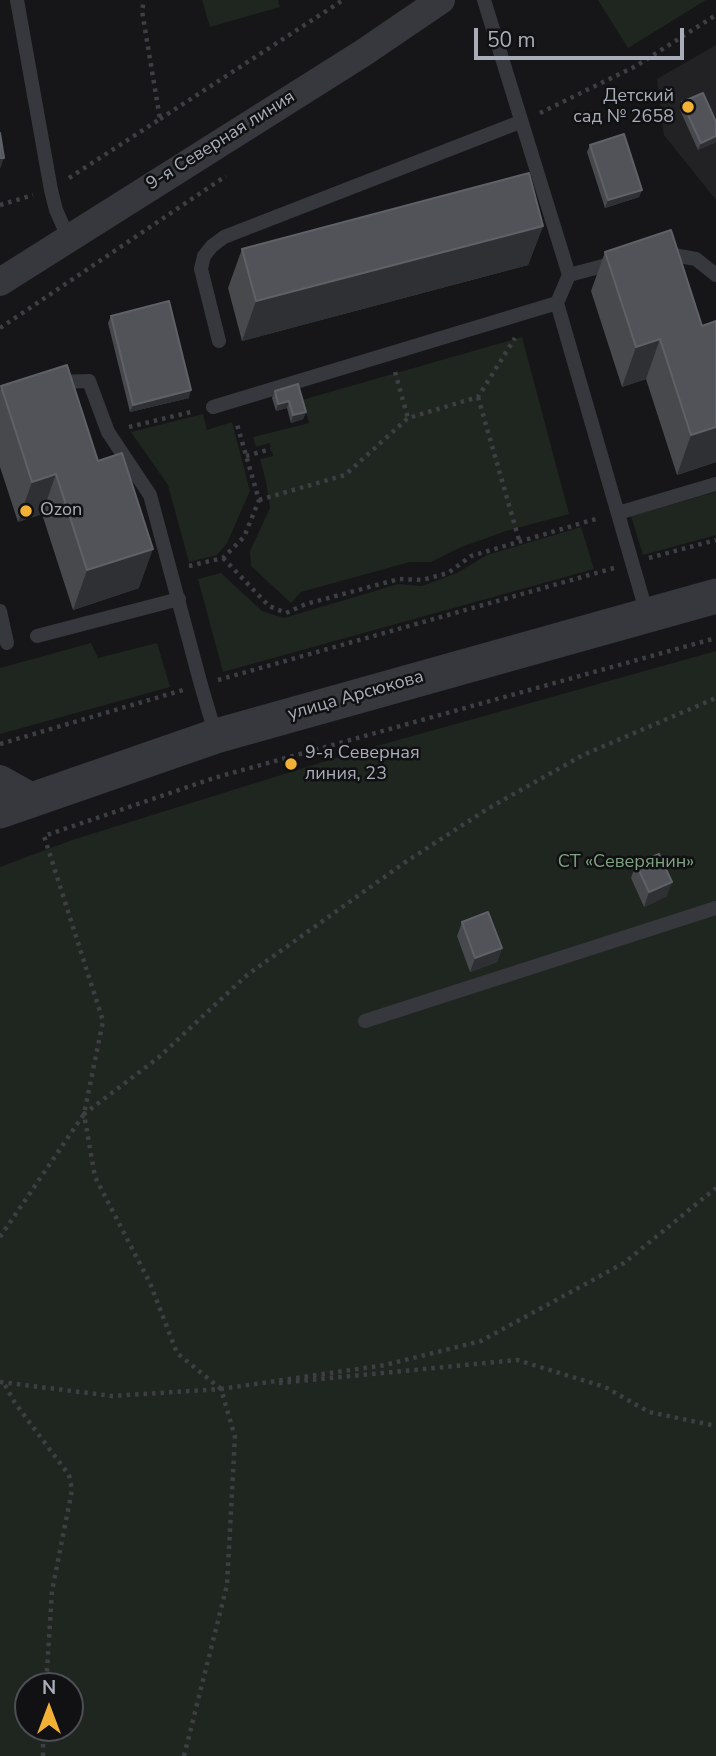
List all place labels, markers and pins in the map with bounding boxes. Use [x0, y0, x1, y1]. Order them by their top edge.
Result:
place label: Детский сад № 2658 [573, 86, 674, 128]
marker: Детский сад № 2658 [680, 99, 696, 115]
place label: Ozon [40, 500, 82, 522]
marker: Ozon [18, 503, 34, 519]
place label: 9-я Северная линия, 23 [305, 743, 420, 786]
marker: 9-я Северная линия, 23 [283, 756, 299, 772]

